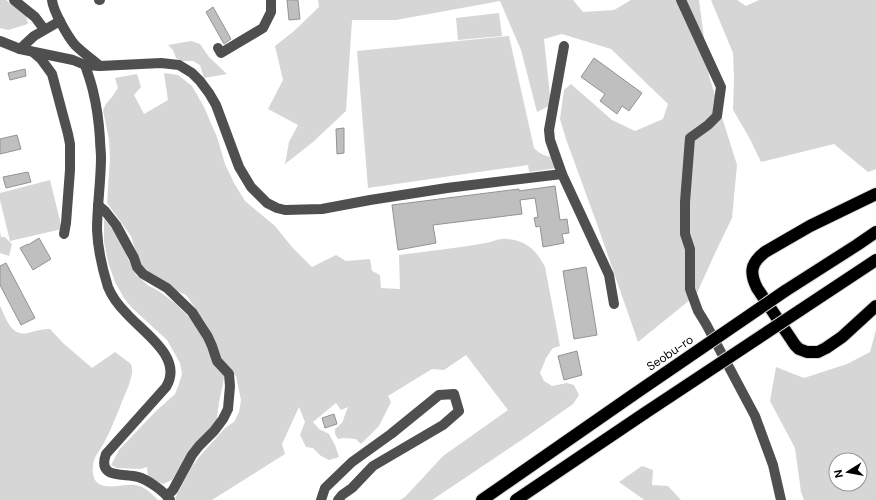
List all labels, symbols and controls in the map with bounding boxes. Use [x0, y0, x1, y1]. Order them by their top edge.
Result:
street label: Seobu-ro [644, 332, 696, 374]
north arrow [828, 452, 868, 492]
text: N [831, 469, 846, 479]

